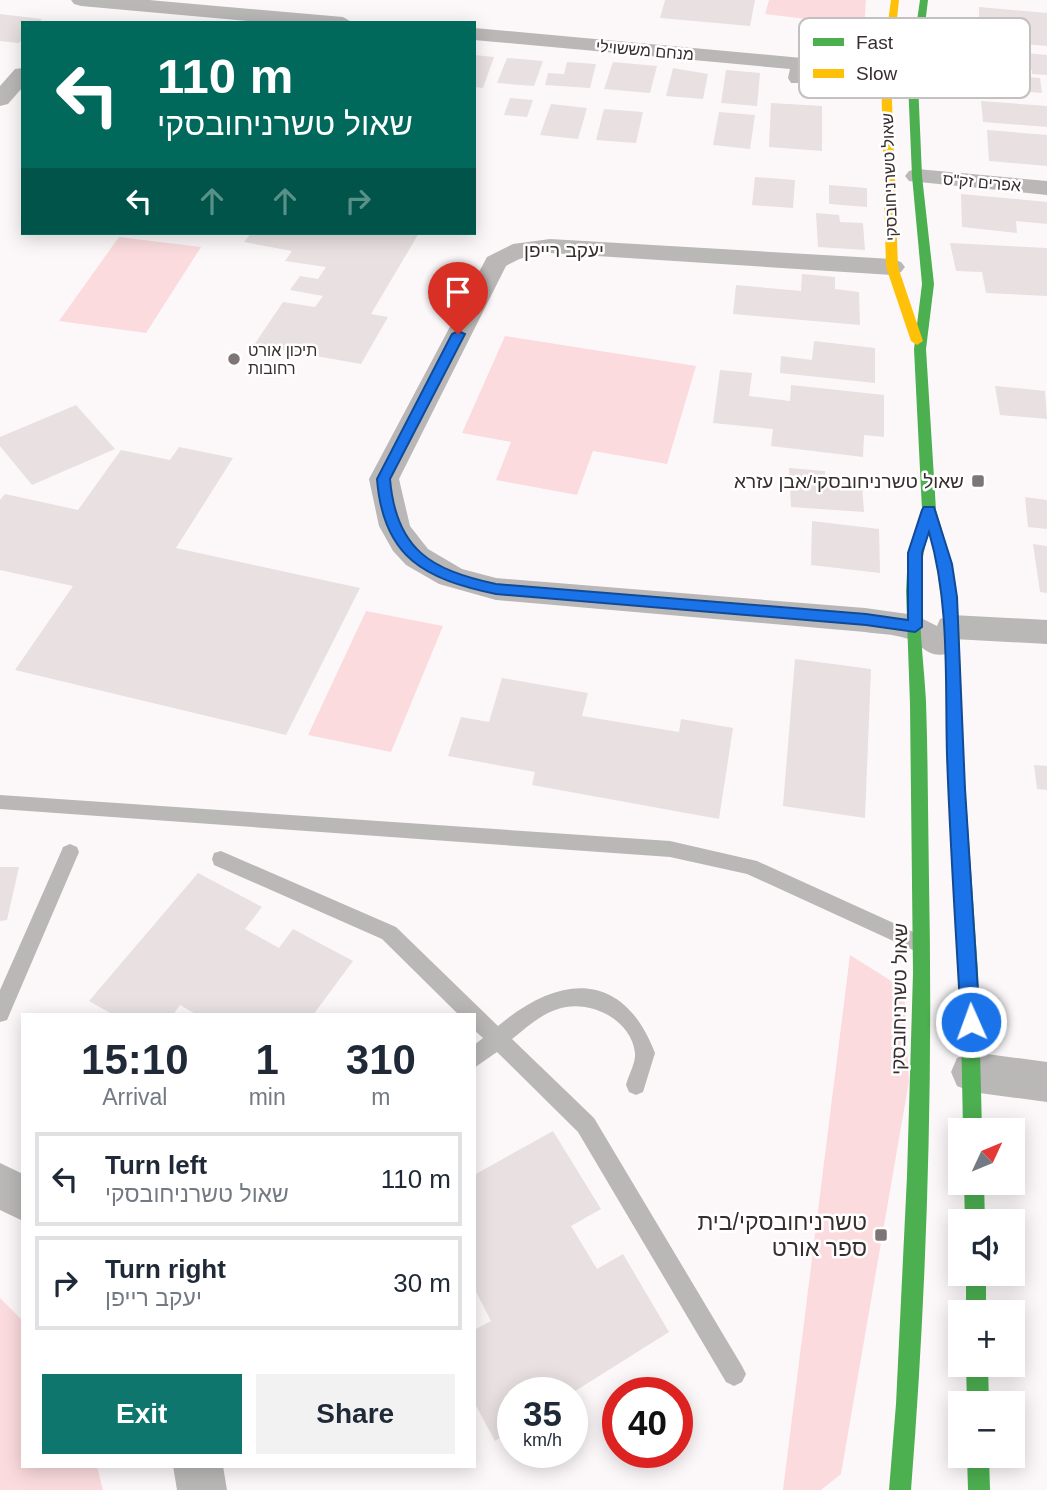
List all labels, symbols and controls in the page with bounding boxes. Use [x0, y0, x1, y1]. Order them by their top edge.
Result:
legend [799, 18, 1030, 98]
text: Fast [856, 32, 894, 53]
street label: מנחם מששוילי [595, 38, 695, 63]
icon: left [42, 49, 133, 140]
text: 110 m [157, 49, 293, 103]
text: Slow [856, 63, 897, 84]
text: שאול טשרניחובסקי [157, 106, 413, 142]
street label: שאול טשרניחובסקי [879, 113, 900, 241]
street label: אפרים זק"ס [942, 171, 1022, 194]
icon: left [120, 182, 158, 220]
icon: ahead [193, 182, 231, 220]
icon: ahead [266, 182, 304, 220]
icon: right [339, 182, 377, 220]
street label: יעקב רייפן [524, 240, 604, 261]
pin [428, 262, 488, 334]
icon: arrive [439, 273, 477, 311]
place label: תיכון אורט רחובות [248, 342, 317, 377]
marker: תיכון אורט רחובות [226, 351, 242, 367]
place label: שאול טשרניחובסקי/אבן עזרא [734, 471, 964, 492]
marker: שאול טשרניחובסקי/אבן עזרא [970, 473, 986, 489]
street label: שאול טשרניחובסקי [888, 923, 911, 1075]
position arrow [934, 985, 1008, 1059]
text: 15:10 [81, 1036, 189, 1083]
text: 1 [255, 1036, 279, 1083]
text: 310 [346, 1036, 416, 1083]
text: Arrival [102, 1084, 167, 1110]
text: min [249, 1084, 286, 1110]
text: m [371, 1084, 390, 1110]
north arrow [948, 1118, 1026, 1195]
map controls [948, 1118, 1025, 1468]
text: Turn left [105, 1150, 207, 1180]
icon: left [46, 1160, 84, 1198]
text: 110 m [381, 1164, 451, 1194]
text: שאול טשרניחובסקי [105, 1181, 289, 1207]
place label: טשרניחובסקי/בית ספר אורט [697, 1209, 867, 1261]
button: sound [948, 1209, 1025, 1286]
marker: טשרניחובסקי/בית ספר אורט [873, 1227, 889, 1243]
text: Turn right [105, 1254, 226, 1284]
icon: right [46, 1264, 84, 1302]
text: 30 m [393, 1268, 451, 1298]
text: יעקב רייפן [105, 1285, 202, 1311]
button: + [948, 1300, 1025, 1377]
button: Exit [42, 1374, 242, 1454]
button: Share [256, 1374, 455, 1454]
speed limit sign: 40 [602, 1377, 693, 1468]
button: − [948, 1391, 1025, 1468]
text: 35 [523, 1394, 562, 1433]
text: km/h [523, 1430, 562, 1450]

